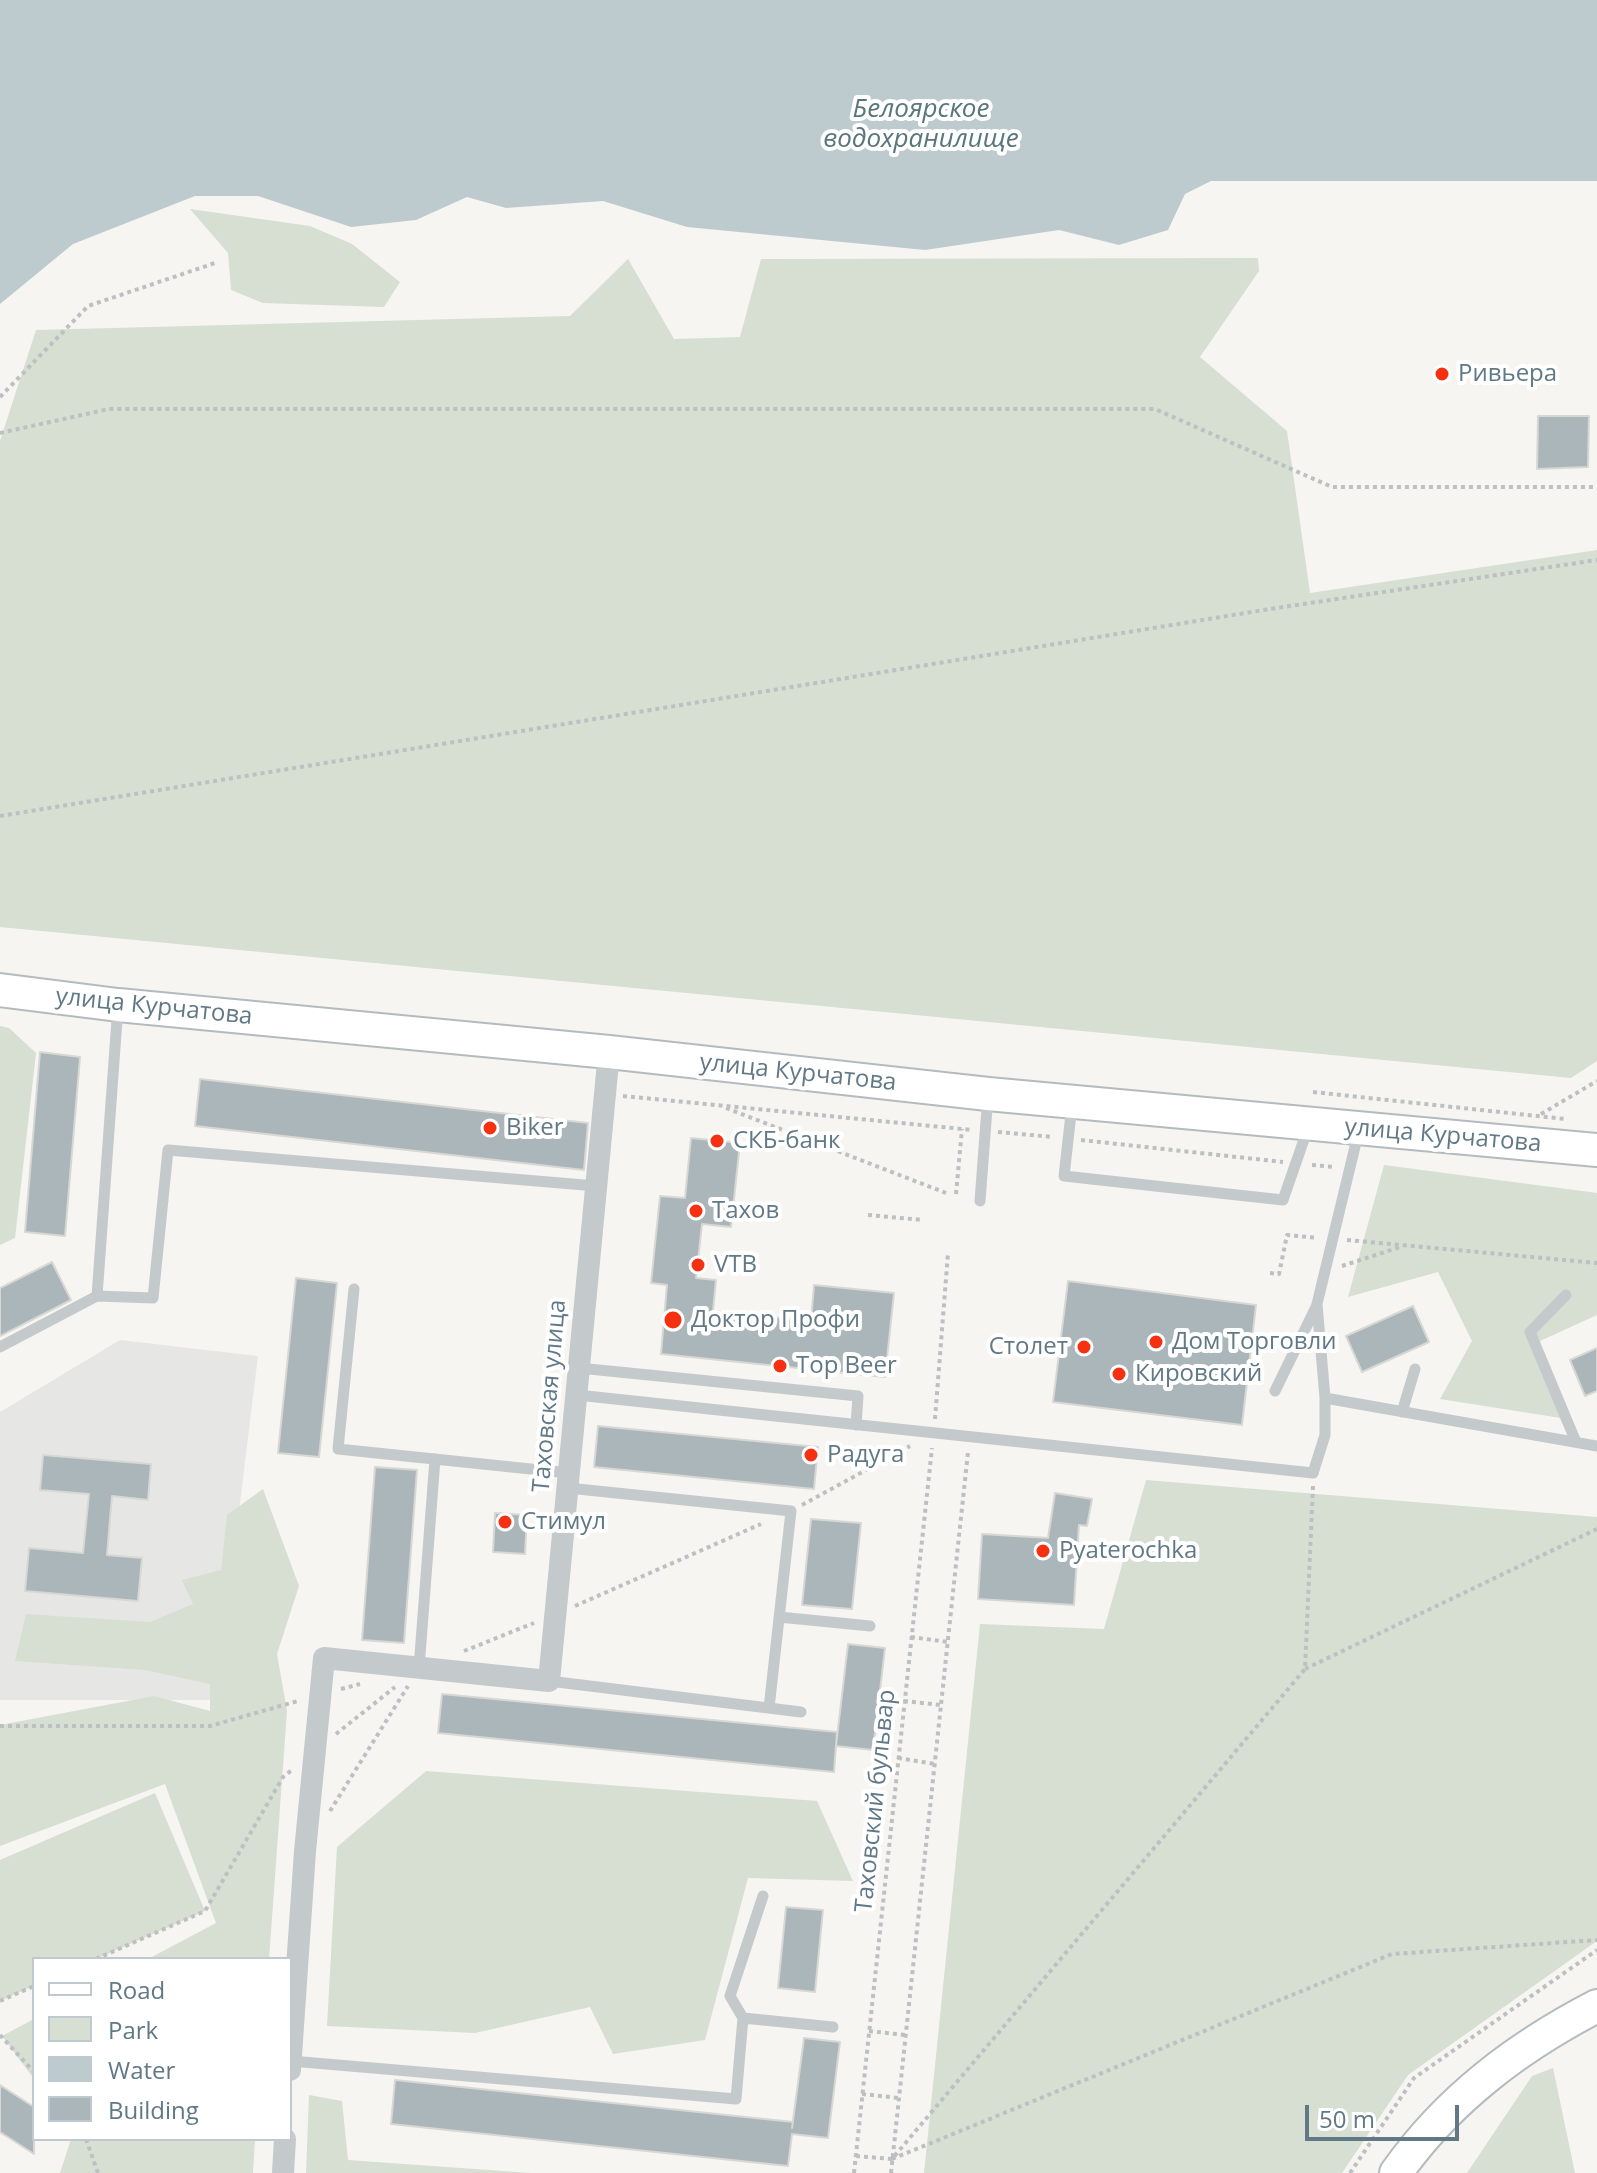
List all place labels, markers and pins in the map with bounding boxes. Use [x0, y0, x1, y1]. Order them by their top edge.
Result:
place label: Ривьера [1458, 360, 1557, 388]
marker: Ривьера [1433, 365, 1451, 383]
place label: Biker [506, 1114, 563, 1142]
marker: Biker [481, 1119, 499, 1137]
place label: СКБ-банк [733, 1127, 840, 1155]
marker: СКБ-банк [708, 1132, 726, 1150]
place label: Тахов [712, 1197, 779, 1225]
marker: Тахов [687, 1202, 705, 1220]
place label: VTB [714, 1251, 757, 1279]
marker: VTB [689, 1256, 707, 1274]
place label: Доктор Профи [691, 1306, 860, 1334]
marker: Доктор Профи [662, 1309, 684, 1331]
place label: Дом Торговли [1172, 1328, 1337, 1356]
place label: Столет [989, 1333, 1068, 1361]
marker: Дом Торговли [1147, 1333, 1165, 1351]
marker: Столет [1075, 1338, 1093, 1356]
place label: Top Beer [796, 1352, 897, 1380]
marker: Top Beer [771, 1357, 789, 1375]
place label: Кировский [1135, 1360, 1262, 1388]
marker: Кировский [1110, 1365, 1128, 1383]
place label: Радуга [827, 1441, 904, 1469]
marker: Радуга [802, 1446, 820, 1464]
place label: Стимул [521, 1508, 606, 1536]
marker: Стимул [496, 1513, 514, 1531]
place label: Pyaterochka [1059, 1537, 1197, 1565]
marker: Pyaterochka [1034, 1542, 1052, 1560]

